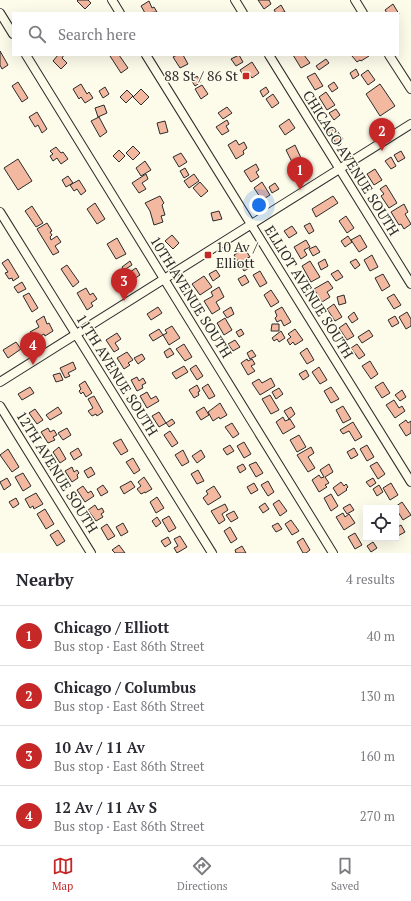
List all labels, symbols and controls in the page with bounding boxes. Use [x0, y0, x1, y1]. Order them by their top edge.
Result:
search box [12, 12, 399, 56]
icon: search [26, 23, 48, 45]
text: Search here [58, 24, 136, 44]
place label: 88 St / 86 St [164, 66, 239, 85]
marker: 88 St / 86 St [241, 71, 251, 81]
street label: CHICAGO AVENUE SOUTH [299, 86, 404, 239]
pin: 2 [369, 118, 395, 151]
pin: 1 [287, 157, 313, 190]
your location [249, 195, 269, 215]
street label: ELLIOT AVENUE SOUTH [261, 222, 358, 362]
street label: 10TH AVENUE SOUTH [146, 232, 237, 361]
place label: 10 Av / Elliott [216, 237, 259, 272]
marker: 10 Av / Elliott [203, 250, 213, 260]
pin: 3 [111, 268, 137, 301]
street label: 11TH AVENUE SOUTH [72, 310, 163, 439]
pin: 4 [20, 332, 46, 365]
street label: 12TH AVENUE SOUTH [12, 407, 103, 536]
map controls [363, 505, 399, 541]
button: locate [363, 505, 399, 541]
text: Nearby [16, 568, 74, 591]
text: 4 results [346, 570, 395, 588]
text: Chicago / Elliott [54, 617, 169, 637]
text: 1 [25, 627, 33, 645]
text: 40 m [367, 627, 395, 645]
text: Bus stop · East 86th Street [54, 637, 205, 655]
text: Chicago / Columbus [54, 677, 196, 697]
text: 2 [25, 687, 33, 705]
text: 130 m [360, 687, 395, 705]
text: Bus stop · East 86th Street [54, 697, 205, 715]
text: 10 Av / 11 Av [54, 737, 145, 757]
text: 3 [25, 747, 33, 765]
text: 160 m [360, 747, 395, 765]
text: Bus stop · East 86th Street [54, 757, 205, 775]
text: 12 Av / 11 Av S [54, 797, 157, 817]
text: 4 [25, 807, 33, 825]
text: 270 m [360, 807, 395, 825]
text: Bus stop · East 86th Street [54, 817, 205, 835]
tab: Map [52, 855, 74, 893]
tab: Directions [177, 855, 228, 893]
tab: Saved [331, 855, 359, 893]

